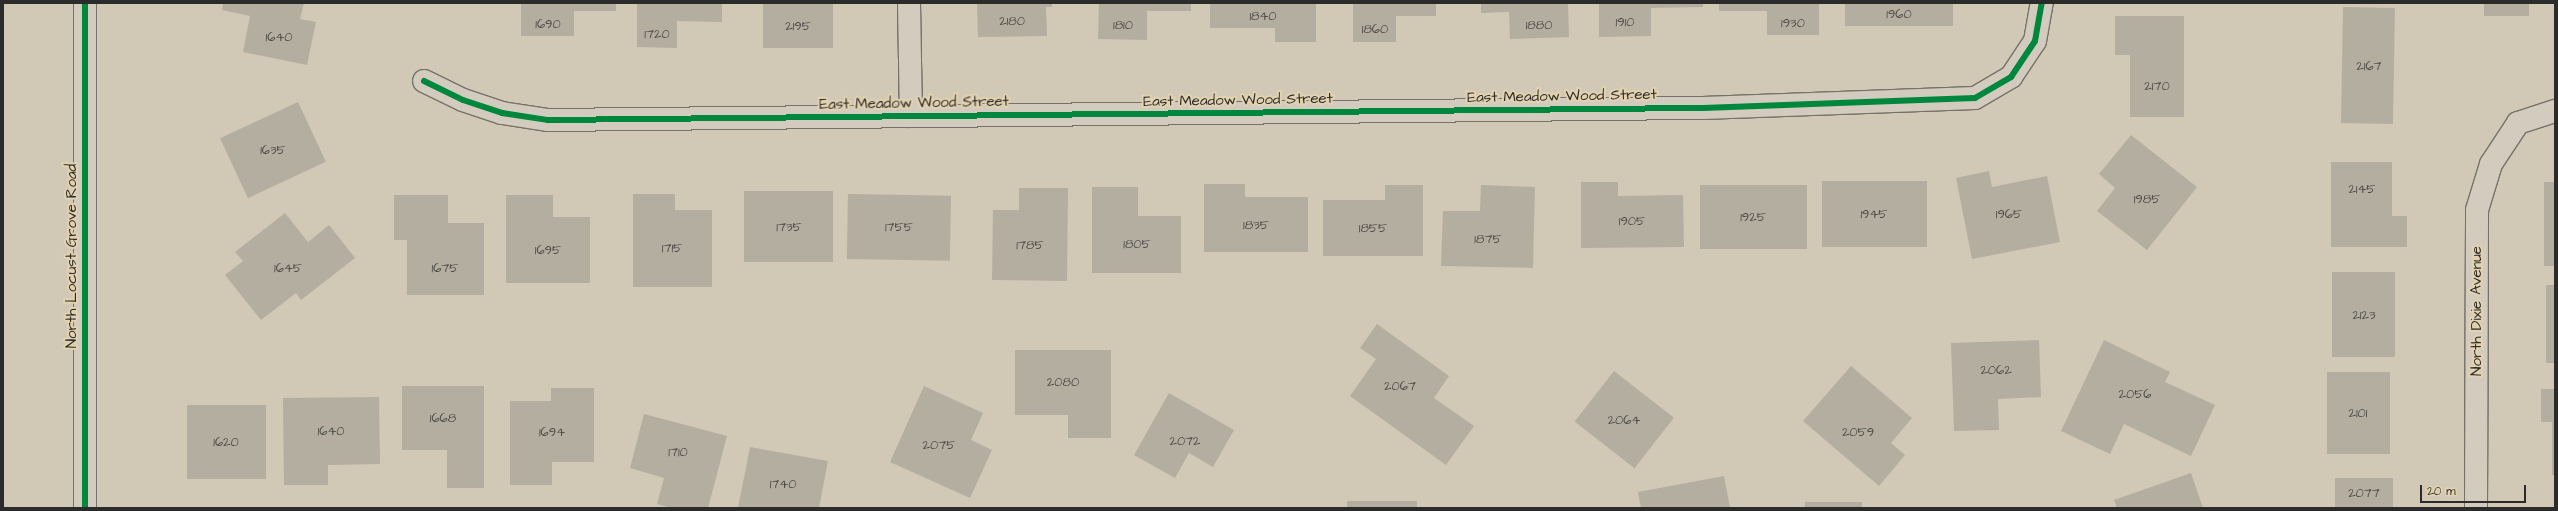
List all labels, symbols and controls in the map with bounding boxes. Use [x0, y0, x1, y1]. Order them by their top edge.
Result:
house number: 1960 [1886, 6, 1912, 22]
house number: 1840 [1249, 8, 1277, 24]
house number: 2180 [999, 13, 1025, 29]
house number: 1910 [1616, 14, 1634, 30]
house number: 1930 [1781, 15, 1805, 31]
house number: 1690 [535, 16, 561, 32]
house number: 1810 [1113, 17, 1133, 33]
house number: 1880 [1526, 17, 1552, 33]
house number: 2195 [785, 18, 811, 34]
house number: 1860 [1362, 21, 1388, 37]
house number: 1720 [644, 26, 670, 42]
house number: 1640 [266, 29, 292, 45]
house number: 2167 [2356, 58, 2382, 74]
house number: 2170 [2144, 78, 2170, 94]
street label: East Meadow Wood Street [1467, 85, 1657, 107]
street label: East Meadow Wood Street [1143, 89, 1333, 111]
street label: East Meadow Wood Street [819, 92, 1009, 114]
house number: 1635 [260, 142, 286, 158]
street label: North Locust Grove Road [63, 164, 81, 348]
house number: 2145 [2348, 181, 2376, 197]
house number: 1985 [2134, 191, 2160, 207]
house number: 1945 [1860, 206, 1888, 222]
house number: 1965 [1996, 206, 2022, 222]
house number: 1925 [1740, 209, 1766, 225]
house number: 1905 [1619, 213, 1645, 229]
house number: 1835 [1243, 217, 1269, 233]
house number: 1735 [776, 219, 802, 235]
house number: 1755 [885, 219, 913, 235]
house number: 1855 [1359, 220, 1387, 236]
house number: 1875 [1474, 231, 1502, 247]
house number: 1805 [1123, 236, 1151, 252]
house number: 1785 [1016, 237, 1044, 253]
house number: 1715 [662, 240, 682, 256]
house number: 1695 [535, 242, 561, 258]
street label: North Dixie Avenue [2468, 246, 2486, 376]
house number: 1645 [274, 260, 302, 276]
house number: 1675 [431, 260, 459, 276]
house number: 2123 [2352, 307, 2376, 323]
house number: 2062 [1980, 362, 2012, 378]
house number: 2080 [1047, 374, 1079, 390]
house number: 2067 [1384, 378, 1416, 394]
house number: 2056 [2119, 386, 2151, 402]
house number: 2101 [2349, 405, 2367, 421]
house number: 1668 [430, 410, 456, 426]
house number: 2064 [1608, 412, 1640, 428]
house number: 1640 [318, 423, 344, 439]
house number: 1694 [539, 424, 565, 440]
house number: 2059 [1842, 424, 1874, 440]
house number: 2072 [1169, 433, 1201, 449]
house number: 1620 [213, 434, 239, 450]
house number: 2075 [923, 437, 955, 453]
house number: 1710 [668, 444, 688, 460]
house number: 1740 [770, 476, 796, 492]
scale bar [2422, 477, 2528, 503]
text: 20 m [2427, 483, 2456, 500]
house number: 2077 [2348, 485, 2380, 501]

